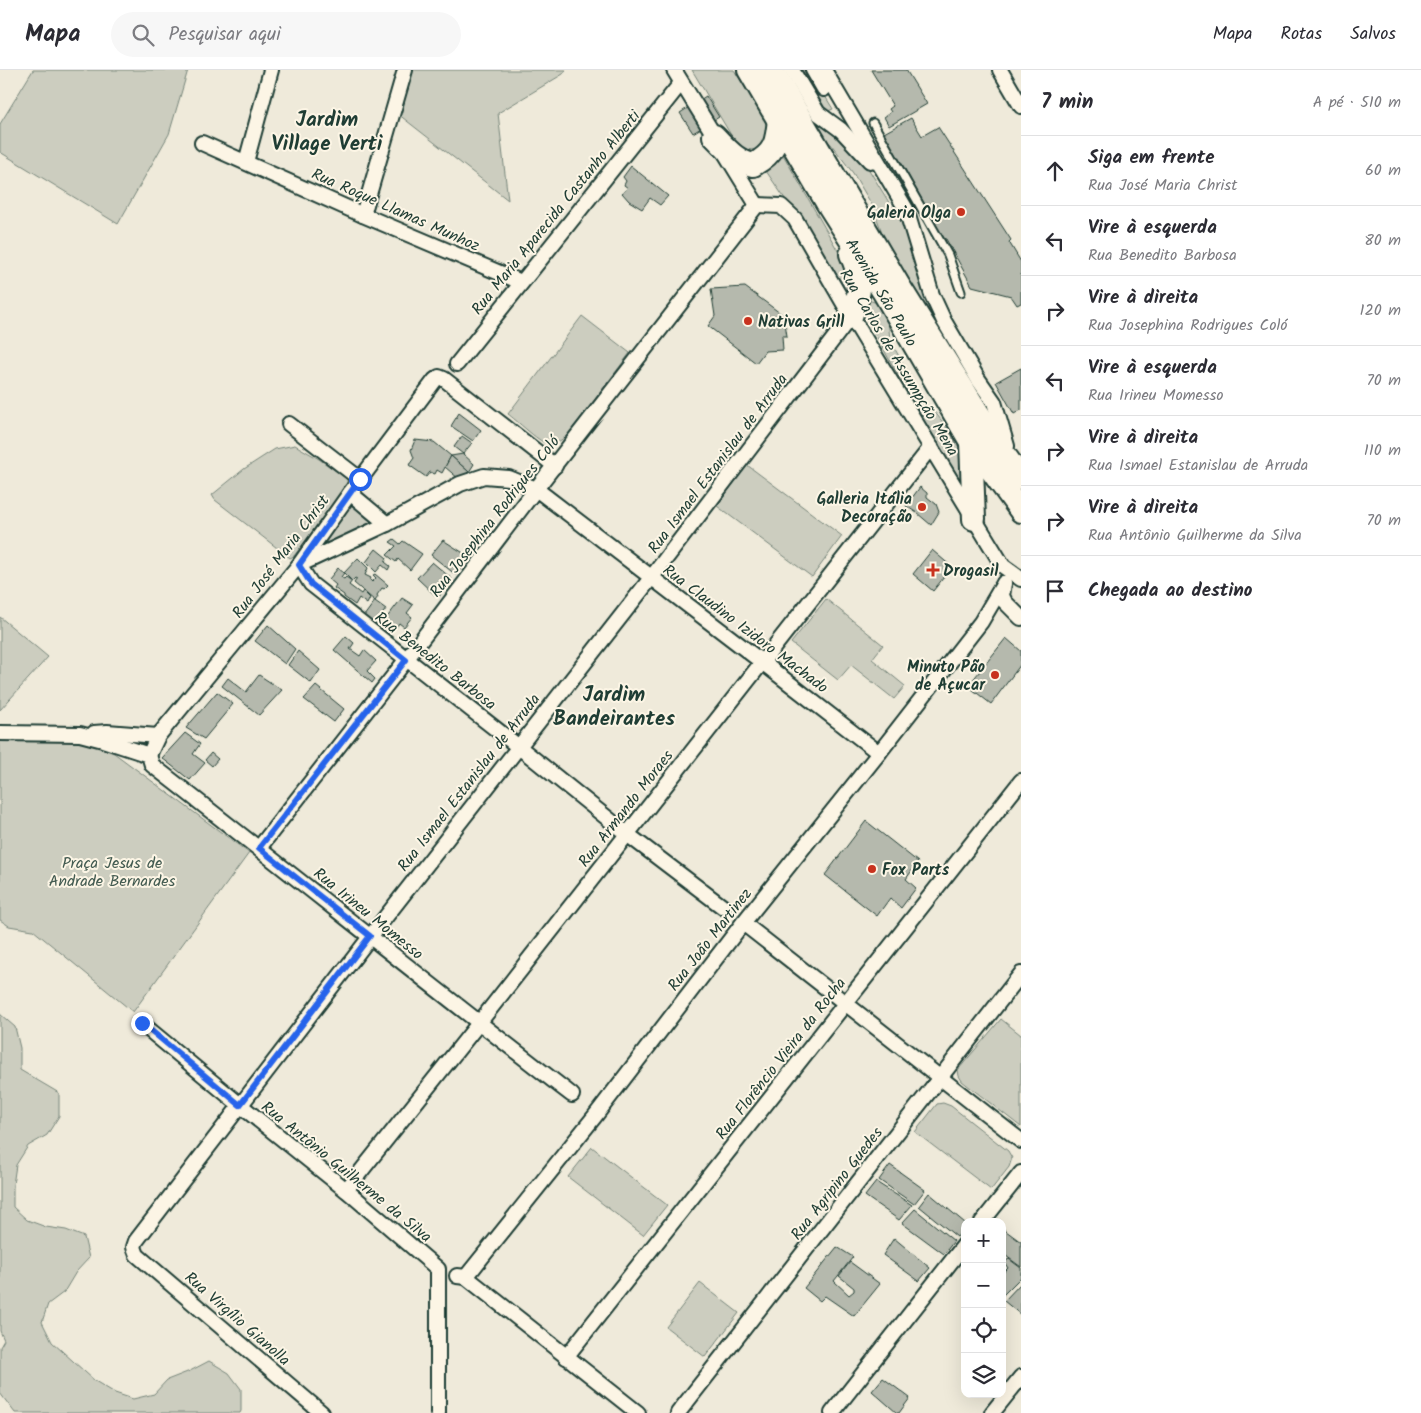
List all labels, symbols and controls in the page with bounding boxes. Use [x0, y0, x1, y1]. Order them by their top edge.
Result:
search box [111, 12, 461, 57]
text: Mapa [25, 15, 81, 54]
text: Pesquisar aqui [169, 20, 281, 50]
text: Mapa [1213, 20, 1252, 49]
text: Rotas [1280, 20, 1322, 49]
text: Salvos [1350, 20, 1396, 49]
icon: search [129, 21, 157, 49]
text: 7 min [1041, 86, 1093, 119]
text: A pé · 510 m [1313, 90, 1401, 115]
district label: Jardim Village Verti [272, 104, 383, 161]
street label: Rua Maria Aparecida Castanho Alberti [466, 104, 648, 321]
text: Siga em frente [1088, 143, 1215, 173]
icon: ahead [1041, 157, 1069, 185]
text: 60 m [1365, 158, 1401, 183]
street label: Rua Roque Llamas Munhoz [307, 162, 484, 259]
text: Rua José Maria Christ [1088, 173, 1237, 198]
place label: Galeria Olga [867, 201, 951, 226]
marker: Galeria Olga [955, 206, 967, 218]
text: Vire à esquerda [1088, 213, 1217, 243]
icon: left [1041, 227, 1069, 255]
text: 80 m [1364, 228, 1401, 253]
street label: Avenida São Paulo [838, 234, 923, 352]
text: Rua Benedito Barbosa [1088, 243, 1237, 268]
street label: Rua Carlos de Assumpção Mena [833, 264, 965, 461]
text: Vire à direita [1088, 283, 1198, 313]
icon: right [1041, 297, 1069, 325]
text: 120 m [1360, 298, 1401, 323]
place label: Nativas Grill [758, 310, 845, 335]
text: Rua Josephina Rodrigues Coló [1088, 313, 1288, 338]
marker: Nativas Grill [742, 315, 754, 327]
text: Vire à esquerda [1088, 353, 1217, 383]
icon: left [1041, 367, 1069, 395]
street label: Rua Ismael Estanislau de Arruda [642, 368, 794, 559]
text: 70 m [1366, 368, 1401, 393]
text: Rua Irineu Momesso [1088, 383, 1224, 408]
text: Vire à direita [1088, 423, 1198, 453]
street label: Rua Josephina Rodrigues Coló [424, 430, 567, 603]
icon: right [1041, 437, 1069, 465]
text: 110 m [1364, 438, 1401, 463]
text: Rua Ismael Estanislau de Arruda [1088, 453, 1308, 478]
route start [349, 468, 372, 491]
place label: Galleria Itália Decoração [817, 487, 912, 530]
street label: Rua José Maria Christ [226, 489, 337, 624]
text: Vire à direita [1088, 493, 1198, 523]
marker: Galleria Itália Decoração [916, 501, 928, 513]
icon: right [1041, 507, 1069, 535]
text: 70 m [1366, 508, 1401, 533]
text: Rua Antônio Guilherme da Silva [1088, 523, 1302, 548]
street label: Rua Claudino Izidoro Machado [657, 558, 833, 700]
place label: Drogasil [943, 559, 999, 584]
marker: Drogasil [927, 564, 939, 576]
text: Chegada ao destino [1088, 576, 1253, 606]
icon: arrive [1041, 577, 1069, 605]
street label: Rua Benedito Barbosa [369, 606, 501, 717]
place label: Minuto Pão de Açucar [907, 655, 986, 698]
marker: Minuto Pão de Açucar [989, 669, 1001, 681]
district label: Jardim Bandeirantes [553, 679, 675, 736]
street label: Rua Ismael Estanislau de Arruda [392, 688, 547, 877]
street label: Rua Armando Moraes [572, 745, 680, 873]
park label: Praça Jesus de Andrade Bernardes [49, 851, 176, 894]
place label: Fox Parts [882, 858, 950, 883]
street label: Rua Irineu Momesso [308, 862, 429, 967]
marker: Fox Parts [866, 863, 878, 875]
street label: Rua João Martinez [662, 883, 759, 997]
street label: Rua Florêncio Vieira da Rocha [710, 972, 853, 1145]
route end [131, 1012, 154, 1035]
street label: Rua Antônio Guilherme da Silva [255, 1095, 437, 1249]
street label: Rua Agripino Guedes [785, 1122, 890, 1246]
map controls [961, 1218, 1006, 1398]
button: + [961, 1218, 1006, 1263]
button: − [961, 1263, 1006, 1308]
street label: Rua Virgílio Gianolla [178, 1266, 296, 1372]
button: locate [961, 1308, 1006, 1353]
button: layers [961, 1353, 1006, 1398]

